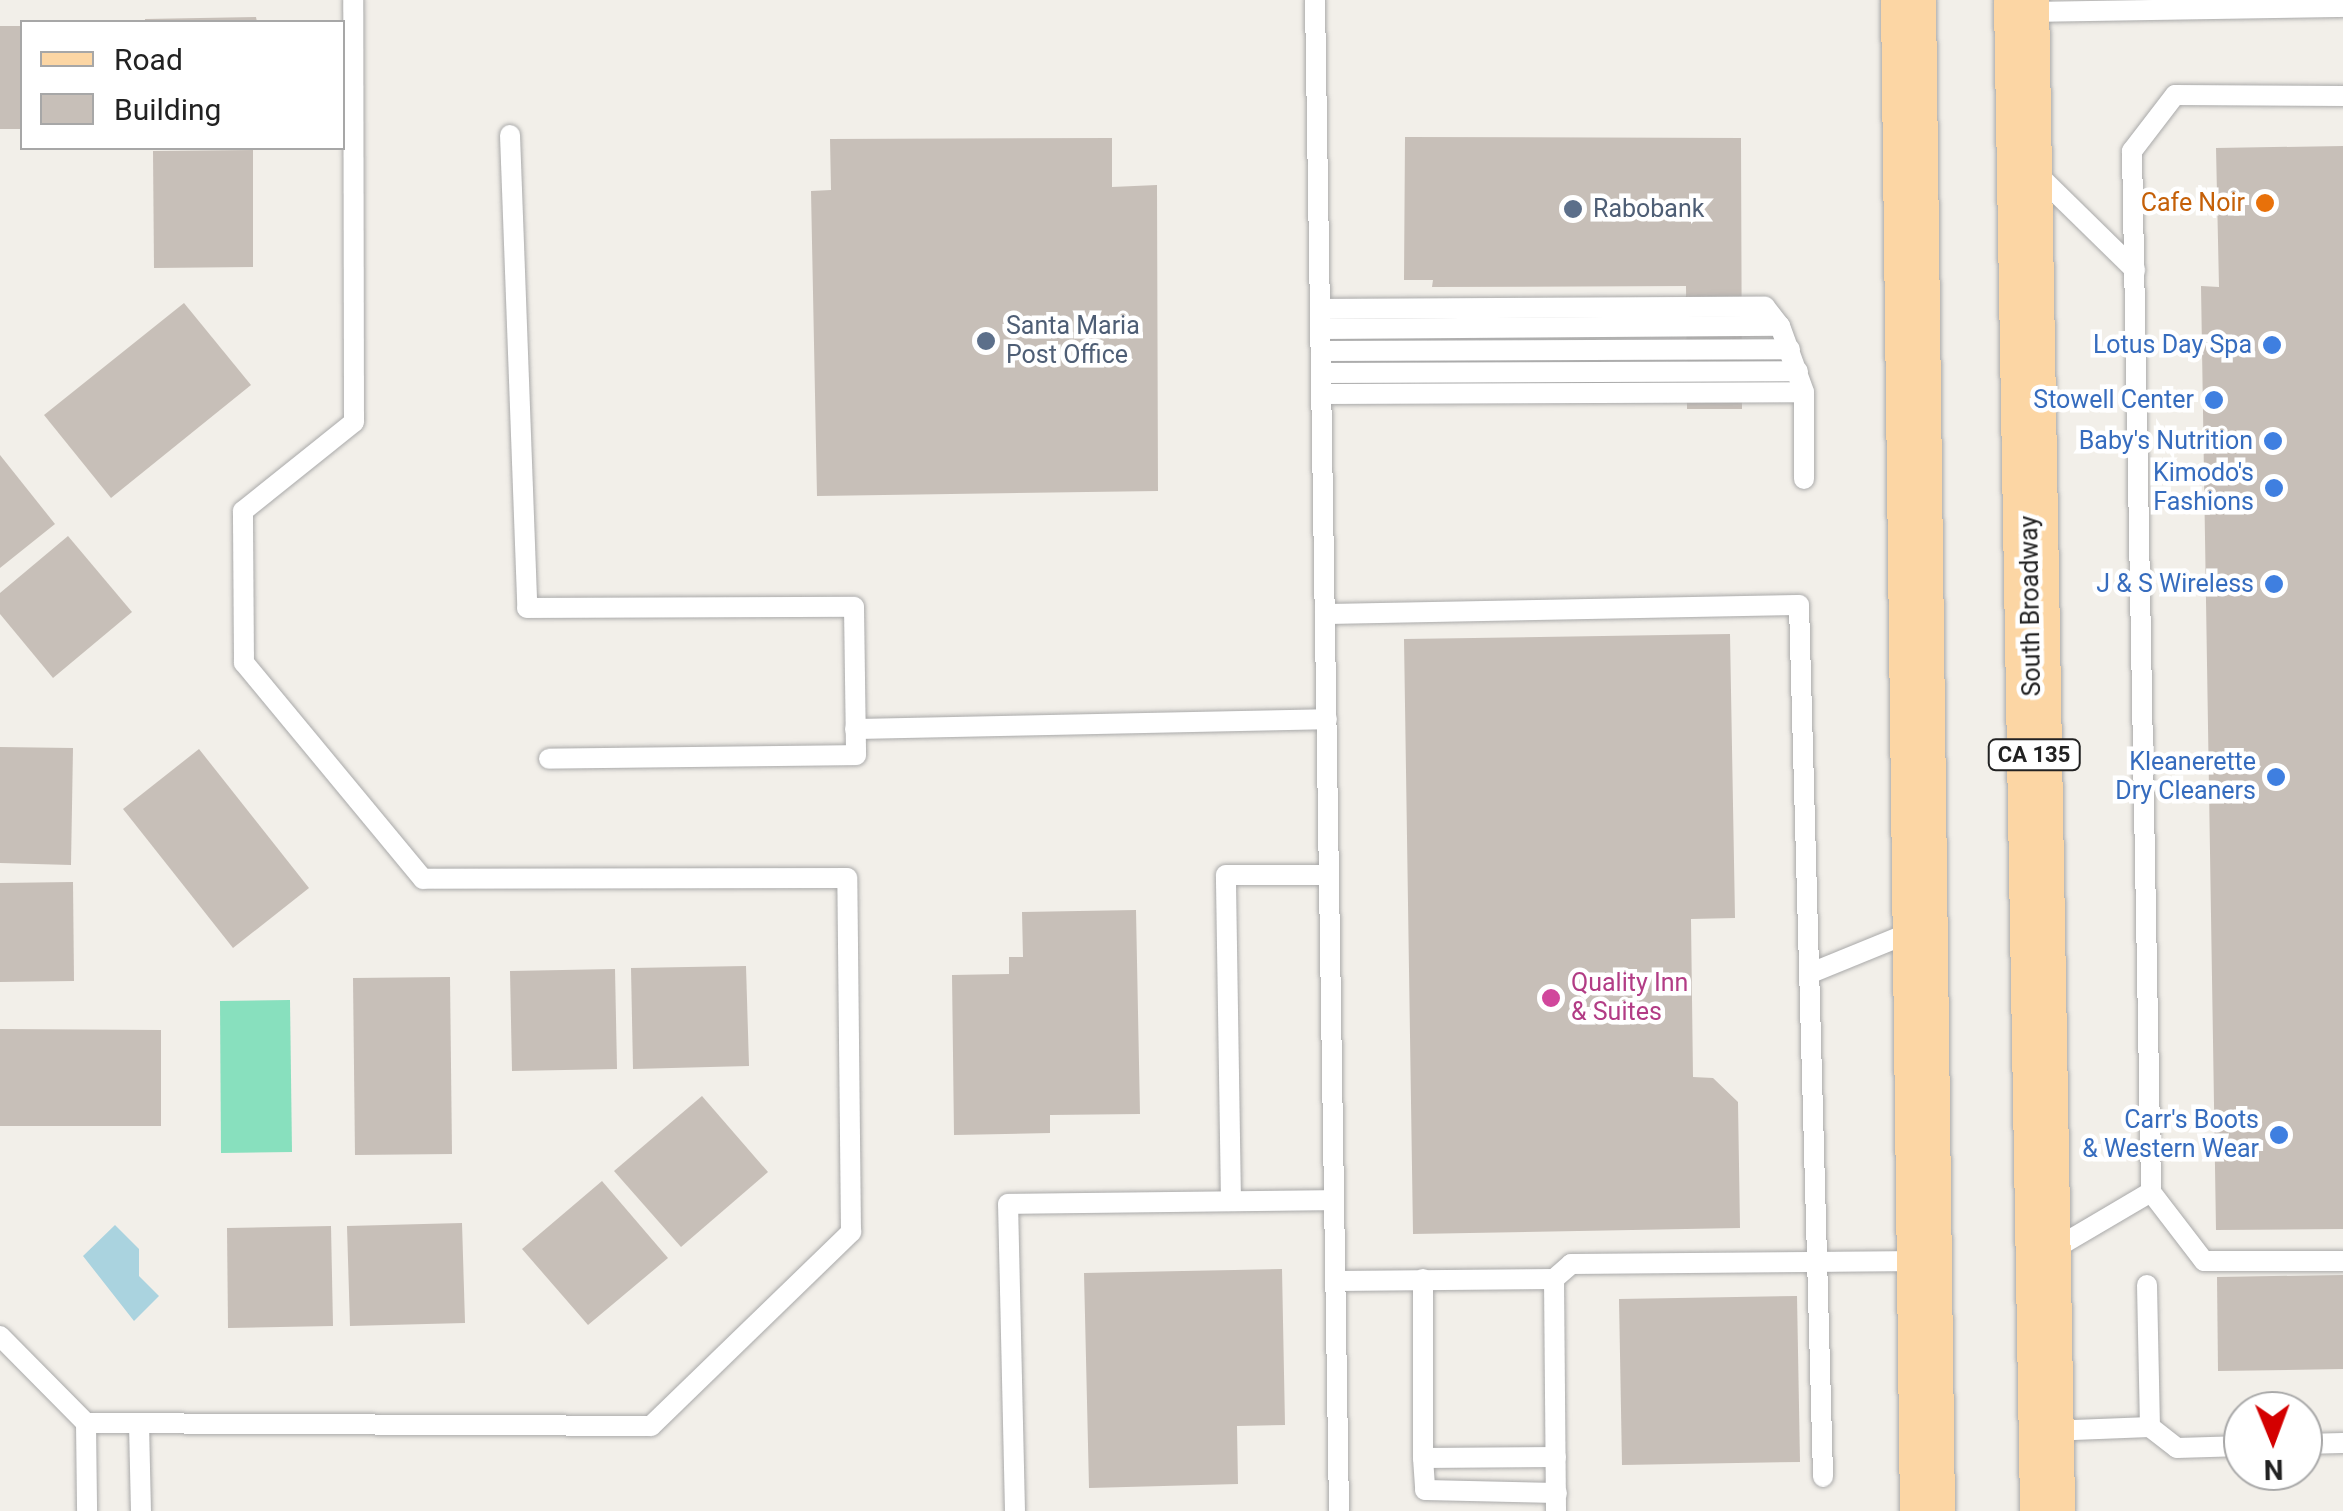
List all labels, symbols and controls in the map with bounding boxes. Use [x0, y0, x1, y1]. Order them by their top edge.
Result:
legend [20, 20, 345, 150]
text: Road [114, 42, 183, 77]
text: Building [114, 92, 221, 127]
place label: Cafe Noir [2141, 188, 2245, 218]
marker: Cafe Noir [2254, 192, 2276, 214]
place label: Rabobank [1593, 194, 1704, 224]
marker: Rabobank [1562, 198, 1584, 220]
place label: Santa Maria Post Office [1006, 312, 1140, 371]
marker: Santa Maria Post Office [975, 330, 997, 352]
place label: Lotus Day Spa [2093, 330, 2252, 360]
marker: Lotus Day Spa [2261, 334, 2283, 356]
place label: Stowell Center [2033, 385, 2194, 415]
marker: Stowell Center [2203, 389, 2225, 411]
place label: Baby's Nutrition [2079, 426, 2253, 456]
marker: Baby's Nutrition [2262, 430, 2284, 452]
place label: Kimodo's Fashions [2153, 459, 2254, 518]
marker: Kimodo's Fashions [2263, 477, 2285, 499]
street label: South Broadway [2014, 515, 2048, 697]
place label: J & S Wireless [2096, 569, 2254, 599]
marker: J & S Wireless [2263, 573, 2285, 595]
road number: CA 135 [1986, 738, 2082, 772]
place label: Kleanerette Dry Cleaners [2115, 748, 2256, 807]
marker: Kleanerette Dry Cleaners [2265, 766, 2287, 788]
place label: Quality Inn & Suites [1571, 969, 1688, 1028]
marker: Quality Inn & Suites [1540, 987, 1562, 1009]
place label: Carr's Boots & Western Wear [2082, 1106, 2259, 1165]
marker: Carr's Boots & Western Wear [2268, 1124, 2290, 1146]
north arrow [2223, 1391, 2323, 1491]
text: N [2263, 1453, 2284, 1486]

